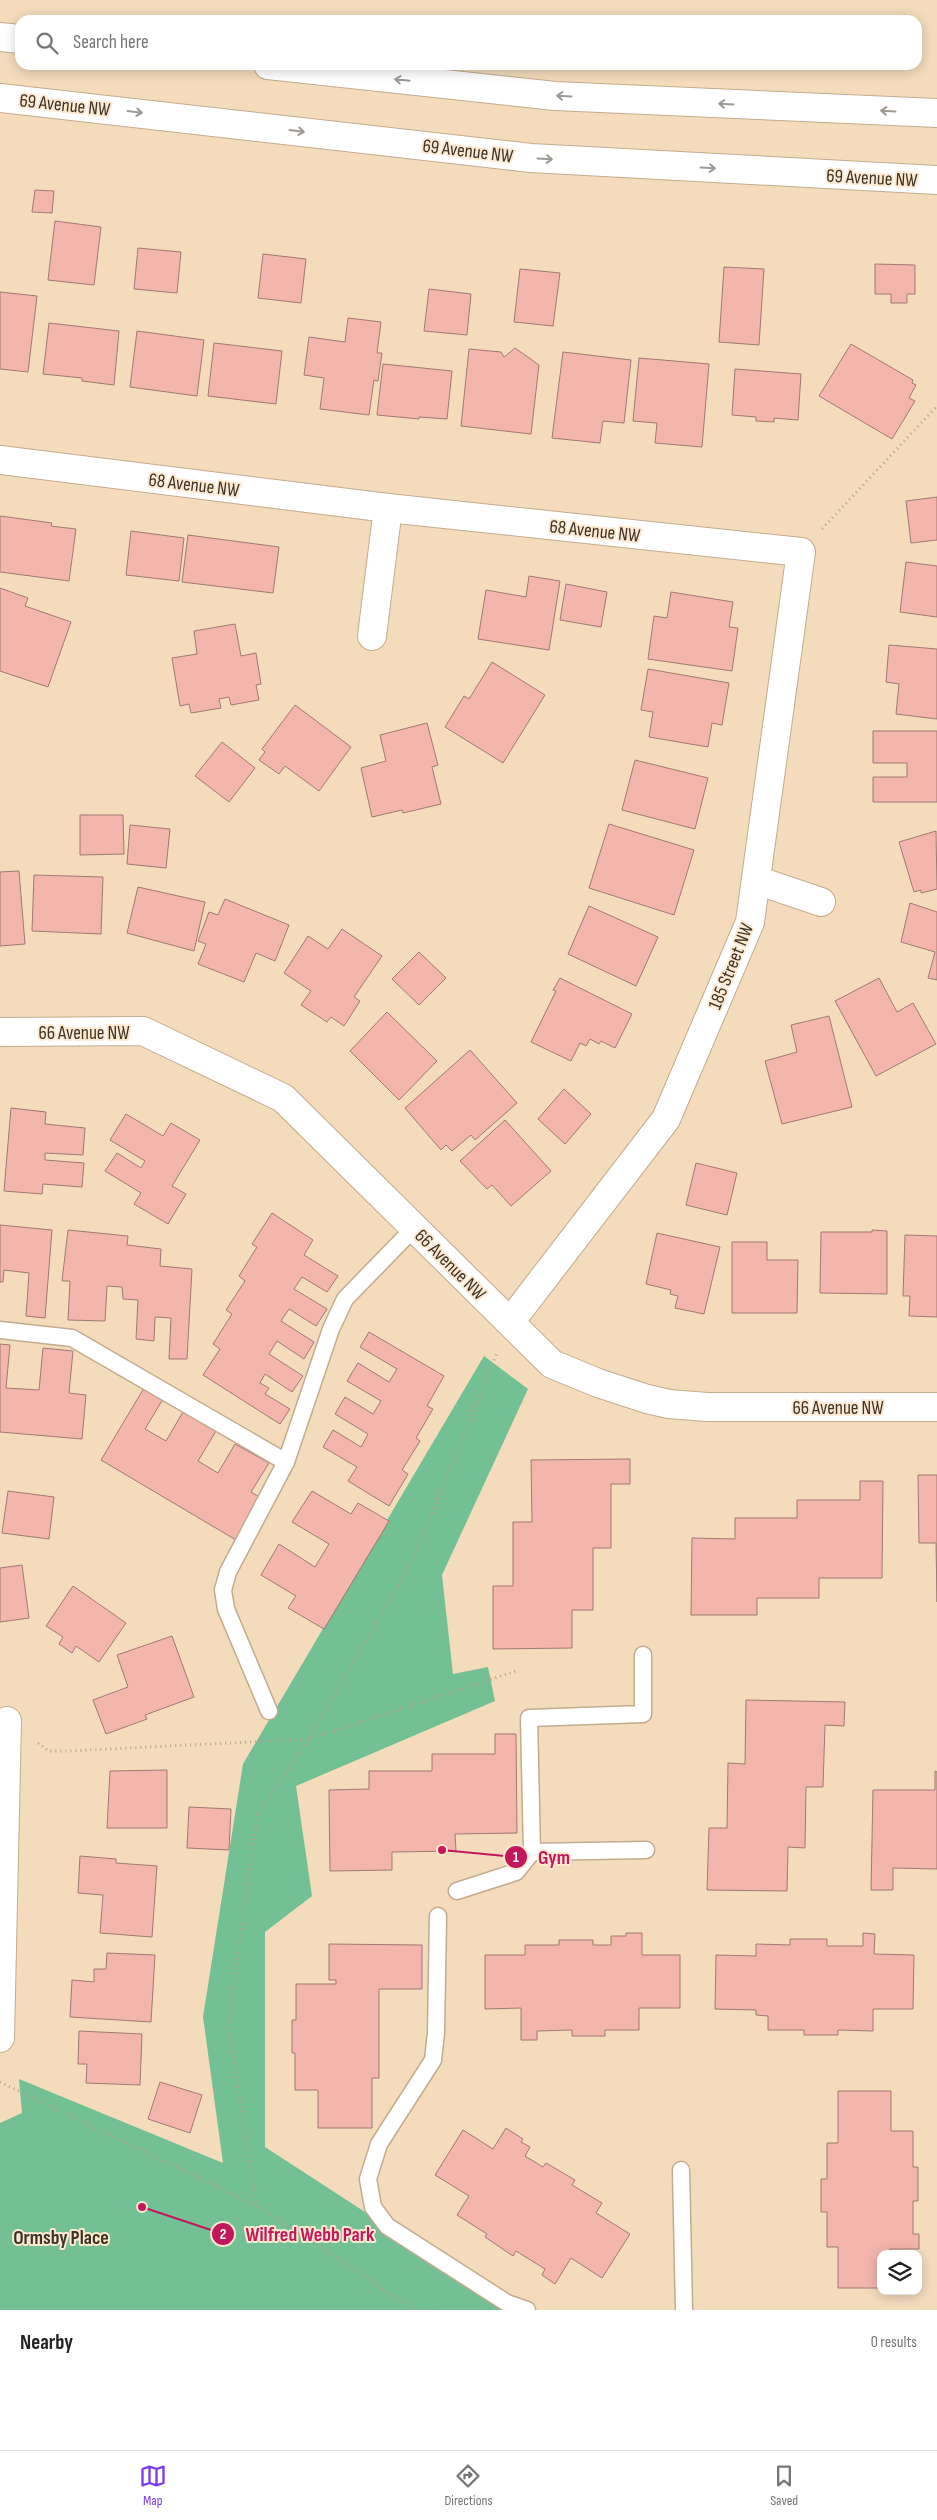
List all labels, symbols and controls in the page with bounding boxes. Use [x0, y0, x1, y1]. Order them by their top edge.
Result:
search box [15, 15, 922, 70]
icon: search [33, 29, 61, 57]
text: Search here [73, 31, 149, 54]
one-way arrow [394, 75, 410, 84]
street label: 69 Avenue NW [18, 89, 112, 122]
one-way arrow [556, 92, 572, 101]
one-way arrow [718, 99, 734, 108]
one-way arrow [127, 107, 143, 117]
one-way arrow [881, 107, 897, 116]
one-way arrow [289, 126, 305, 136]
street label: 69 Avenue NW [421, 135, 515, 169]
one-way arrow [537, 154, 553, 163]
one-way arrow [699, 163, 715, 172]
street label: 69 Avenue NW [826, 165, 919, 192]
street label: 68 Avenue NW [147, 469, 241, 503]
street label: 68 Avenue NW [548, 515, 642, 548]
street label: 185 Street NW [704, 920, 759, 1013]
street label: 66 Avenue NW [38, 1022, 130, 1045]
street label: 66 Avenue NW [410, 1225, 491, 1306]
street label: 66 Avenue NW [792, 1397, 884, 1420]
callout: Gym [503, 1839, 580, 1874]
text: Gym [538, 1846, 570, 1870]
text: 1 [513, 1848, 519, 1867]
callout: Wilfred Webb Park [210, 2217, 384, 2252]
text: Wilfred Webb Park [246, 2223, 375, 2247]
text: 2 [220, 2225, 226, 2244]
district label: Ormsby Place [13, 2226, 109, 2250]
map controls [877, 2250, 922, 2295]
button: layers [877, 2250, 922, 2295]
text: Nearby [20, 2330, 73, 2355]
text: 0 results [871, 2333, 917, 2352]
tab: Map [139, 2462, 167, 2509]
tab: Directions [444, 2462, 493, 2509]
tab: Saved [770, 2462, 798, 2509]

